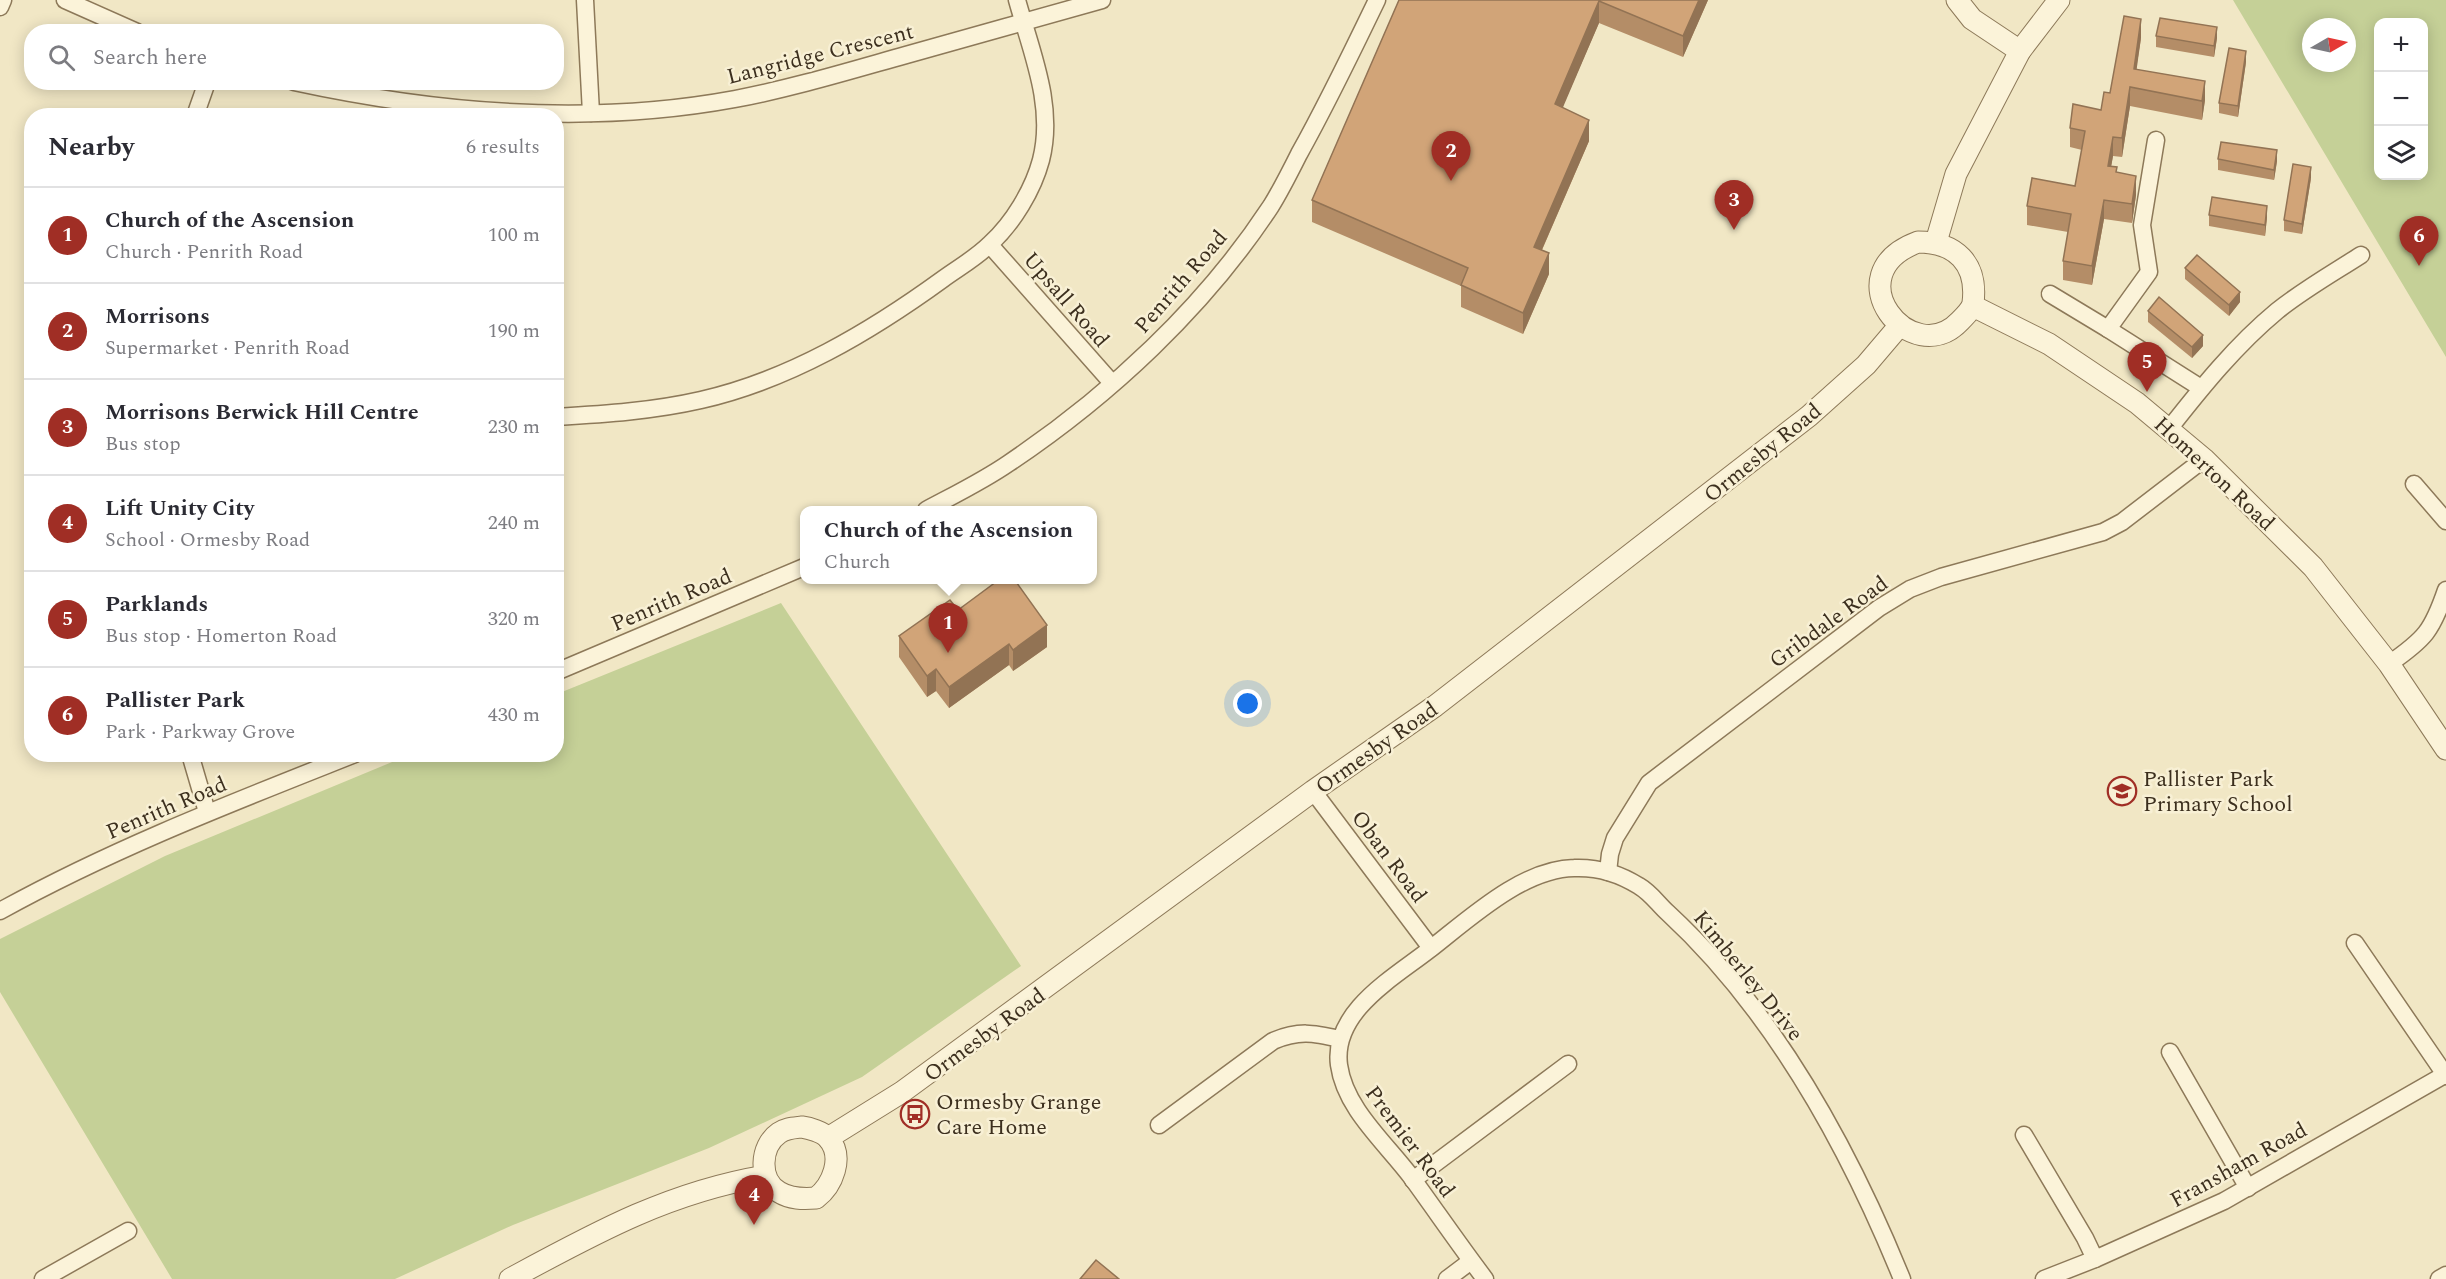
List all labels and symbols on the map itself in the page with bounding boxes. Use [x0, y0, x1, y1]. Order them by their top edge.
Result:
street label: Langridge Crescent [723, 15, 918, 94]
north arrow [2302, 18, 2356, 72]
pin: 2 [1432, 132, 1470, 181]
pin: 3 [1714, 180, 1754, 230]
pin: 6 [2400, 216, 2438, 266]
street label: Penrith Road [1127, 223, 1236, 341]
street label: Upsall Road [1015, 245, 1117, 355]
pin: 5 [2128, 342, 2166, 392]
street label: Ormesby Road [1697, 395, 1829, 511]
street label: Homerton Road [2146, 409, 2282, 539]
street label: Penrith Road [606, 560, 737, 641]
street label: Gribdale Road [1763, 568, 1895, 677]
pin: 1 [928, 604, 968, 653]
your location [1233, 689, 1262, 718]
street label: Ormesby Road [1309, 694, 1445, 803]
place label: Pallister Park Primary School [2143, 763, 2293, 821]
street label: Penrith Road [101, 768, 232, 849]
school or university icon: Pallister Park Primary School [2106, 775, 2138, 807]
street label: Oban Road [1343, 804, 1435, 910]
street label: Kimberley Drive [1685, 903, 1811, 1049]
street label: Ormesby Road [917, 980, 1053, 1091]
street label: Premier Road [1356, 1079, 1463, 1205]
place label: Ormesby Grange Care Home [936, 1086, 1101, 1144]
bus stop icon: Ormesby Grange Care Home [899, 1098, 931, 1130]
street label: Fransham Road [2164, 1114, 2313, 1217]
pin: 4 [734, 1176, 774, 1225]

